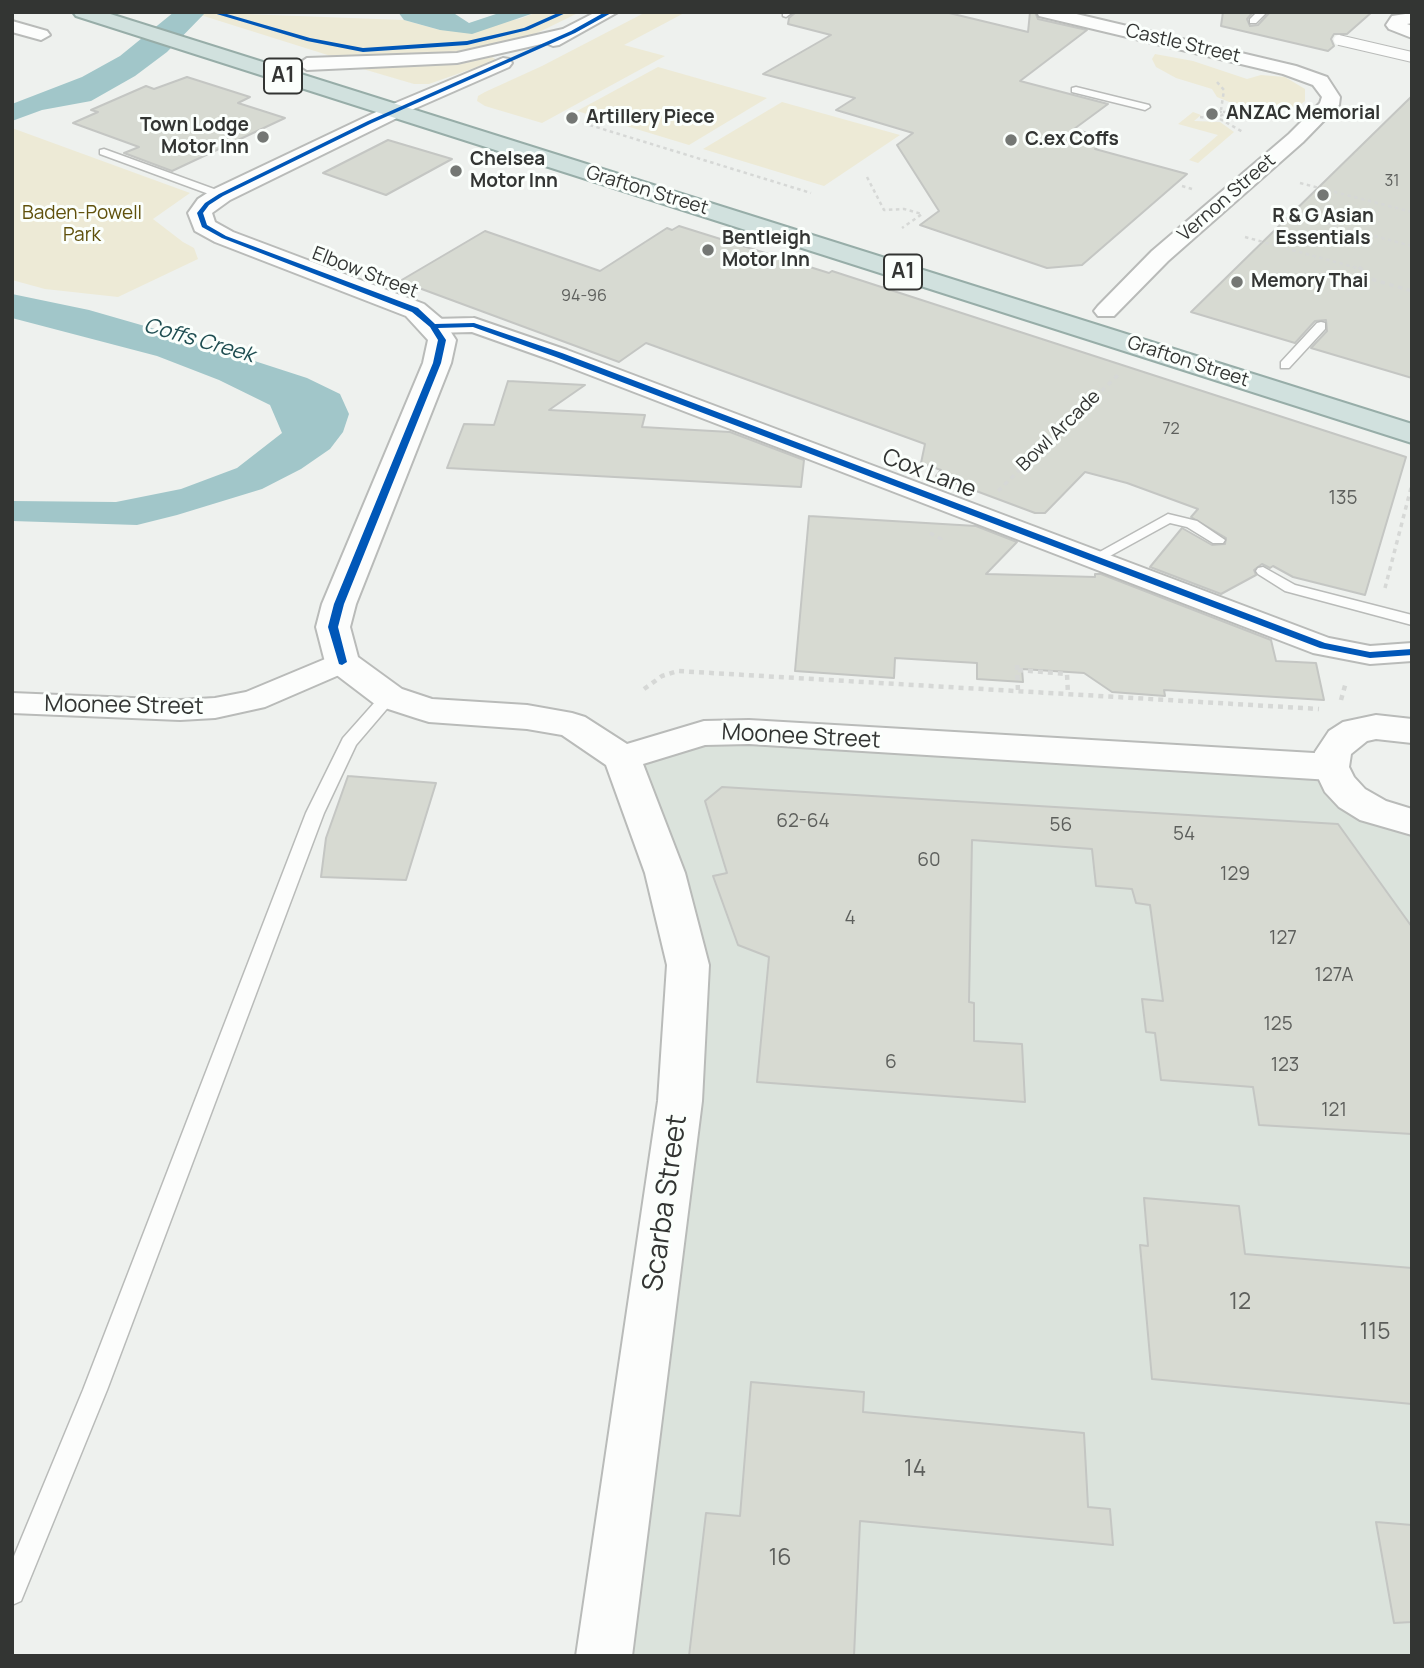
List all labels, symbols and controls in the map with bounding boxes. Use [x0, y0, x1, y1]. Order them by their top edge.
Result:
street label: Castle Street [1123, 20, 1243, 68]
road number: A1 [264, 58, 302, 94]
place label: ANZAC Memorial [1226, 103, 1380, 125]
marker: ANZAC Memorial [1204, 106, 1220, 122]
place label: Artillery Piece [586, 107, 715, 129]
marker: Artillery Piece [564, 110, 580, 126]
place label: Town Lodge Motor Inn [140, 115, 249, 159]
marker: Town Lodge Motor Inn [255, 129, 271, 145]
place label: C.ex Coffs [1025, 129, 1119, 151]
marker: C.ex Coffs [1003, 132, 1019, 148]
place label: Chelsea Motor Inn [470, 149, 558, 193]
street label: Vernon Street [1174, 149, 1280, 247]
street label: Grafton Street [583, 162, 711, 220]
marker: Chelsea Motor Inn [448, 163, 464, 179]
house number: 31 [1384, 172, 1400, 192]
marker: R & G Asian Essentials [1315, 187, 1331, 203]
park label: Baden-Powell Park [22, 203, 142, 247]
place label: R & G Asian Essentials [1272, 206, 1374, 250]
place label: Bentleigh Motor Inn [722, 228, 811, 272]
street label: Elbow Street [309, 242, 421, 304]
marker: Bentleigh Motor Inn [700, 242, 716, 258]
road number: A1 [884, 254, 922, 290]
place label: Memory Thai [1251, 271, 1368, 293]
marker: Memory Thai [1229, 274, 1245, 290]
house number: 94-96 [561, 287, 607, 307]
water label: Coffs Creek [141, 313, 257, 369]
street label: Grafton Street [1124, 332, 1252, 392]
street label: Bowl Arcade [1012, 385, 1106, 477]
house number: 72 [1162, 420, 1180, 440]
street label: Cox Lane [878, 444, 980, 504]
house number: 135 [1329, 488, 1357, 510]
street label: Moonee Street [44, 691, 204, 721]
street label: Moonee Street [721, 719, 881, 755]
house number: 62-64 [776, 811, 830, 833]
house number: 56 [1050, 815, 1072, 837]
house number: 54 [1173, 824, 1195, 846]
house number: 60 [917, 850, 941, 872]
house number: 129 [1220, 864, 1250, 886]
house number: 4 [844, 908, 856, 930]
house number: 127 [1269, 928, 1297, 950]
house number: 127A [1314, 965, 1354, 987]
house number: 125 [1263, 1014, 1293, 1036]
house number: 6 [885, 1052, 897, 1074]
house number: 123 [1271, 1055, 1299, 1077]
house number: 121 [1321, 1100, 1347, 1122]
street label: Scarba Street [637, 1112, 695, 1294]
house number: 12 [1229, 1289, 1251, 1317]
house number: 115 [1359, 1319, 1391, 1347]
house number: 14 [904, 1456, 926, 1484]
house number: 16 [768, 1545, 792, 1573]

